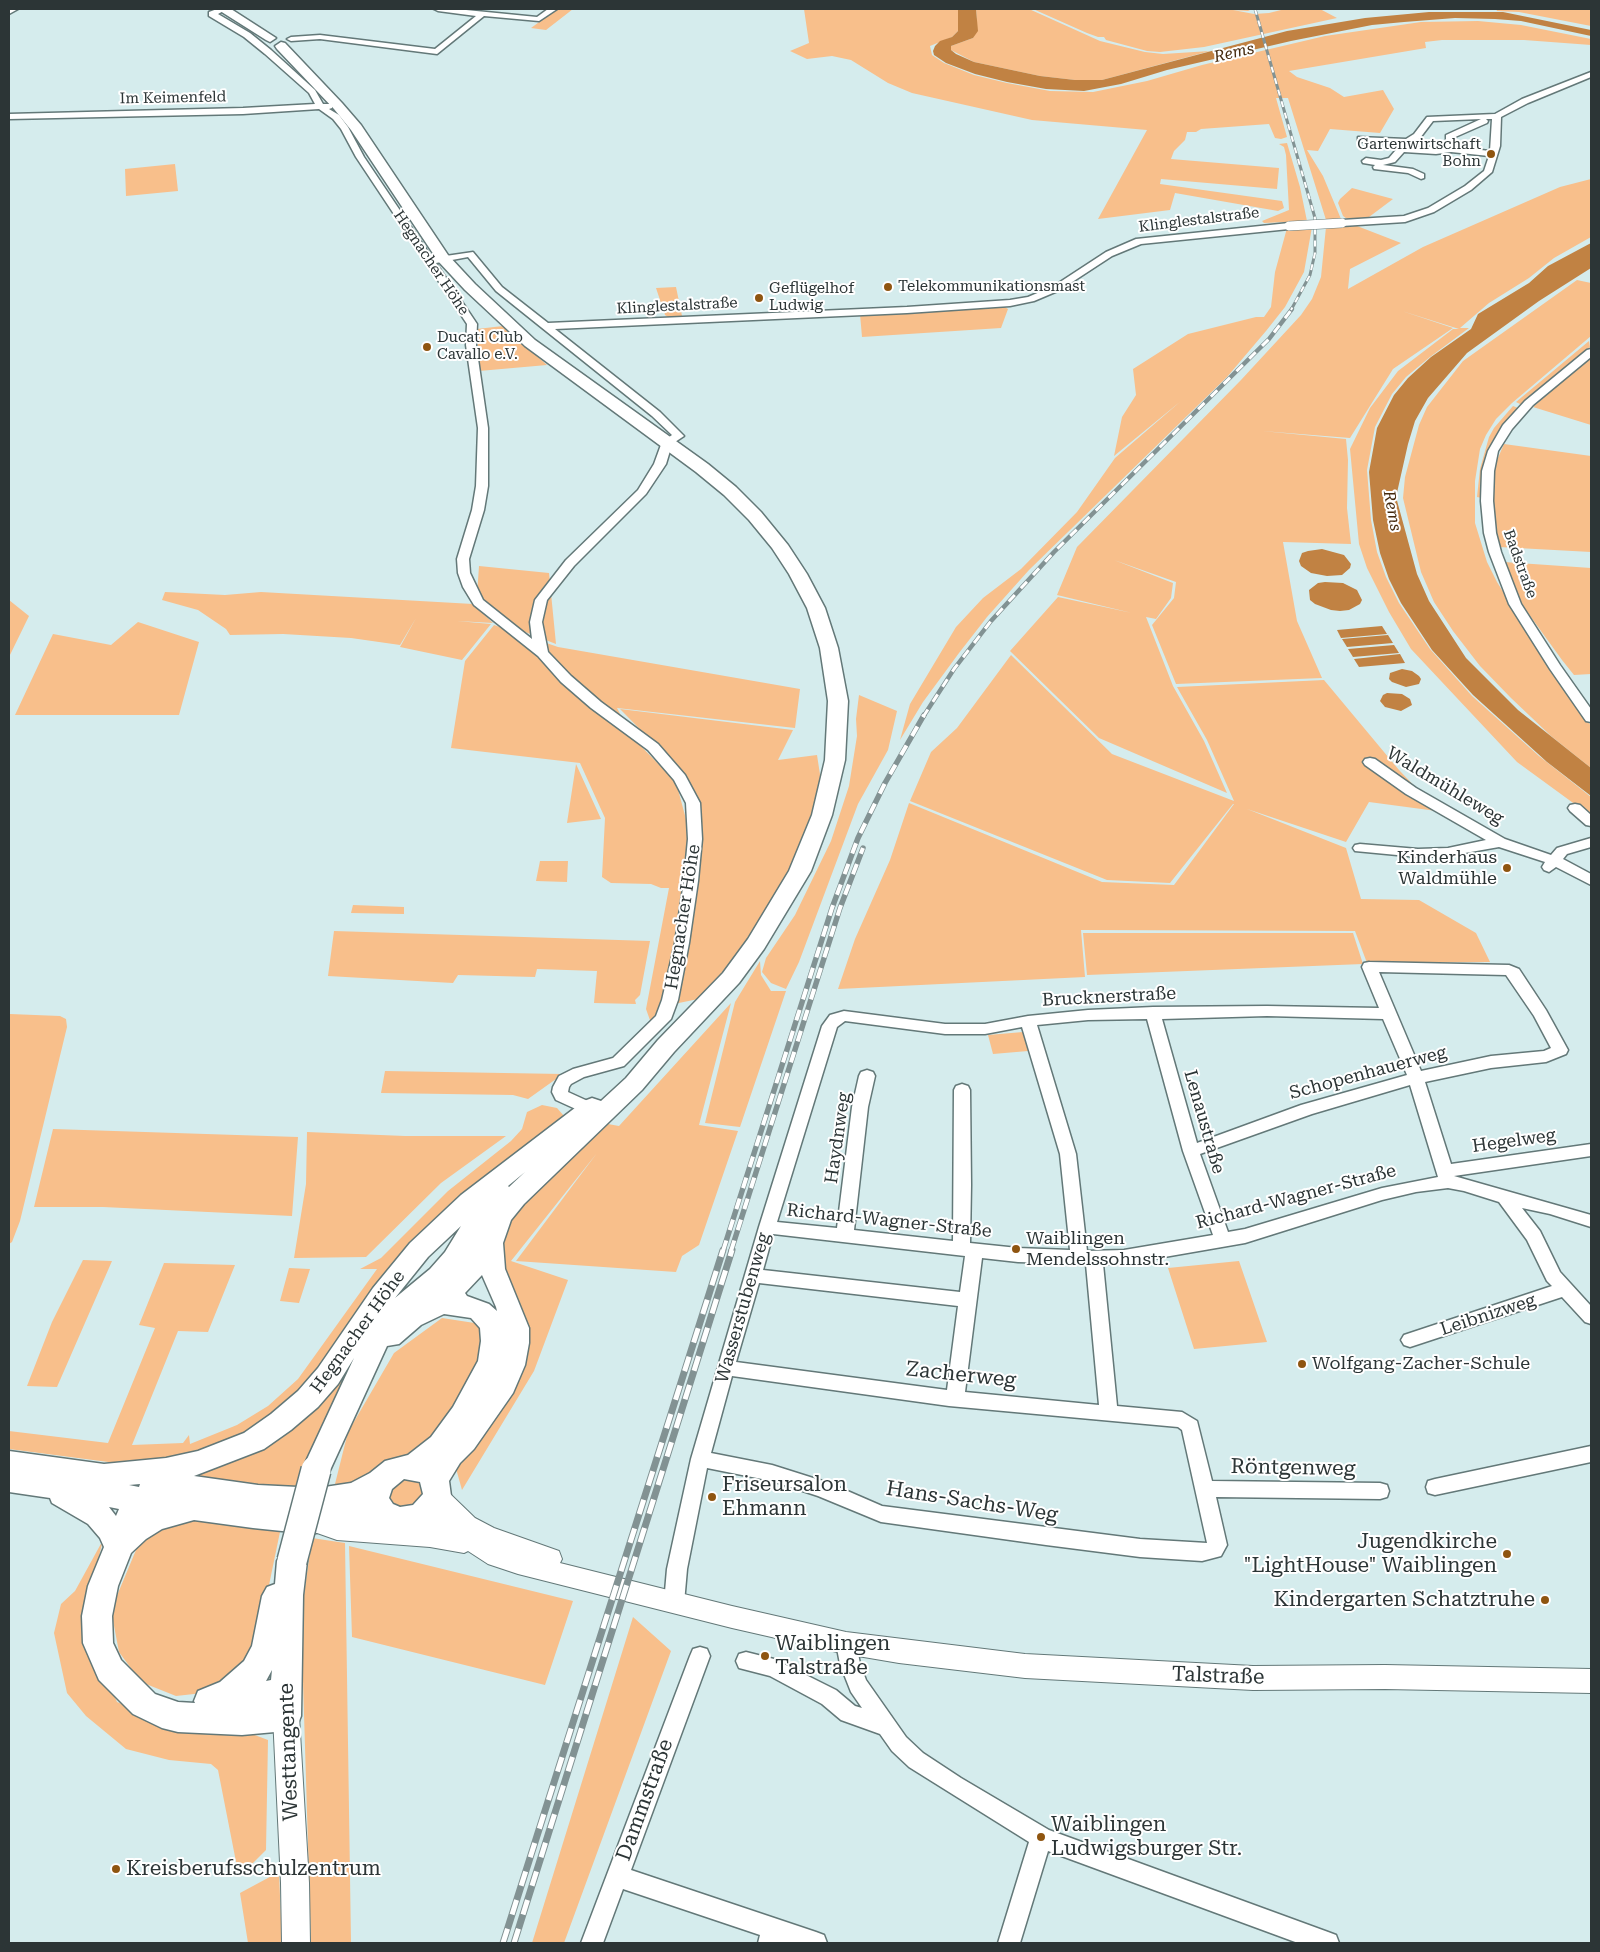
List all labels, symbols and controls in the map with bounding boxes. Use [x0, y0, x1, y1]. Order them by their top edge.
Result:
water label: Rems [1212, 39, 1256, 67]
street label: Im Keimenfeld [120, 88, 226, 108]
place label: Gartenwirtschaft Bohn [1357, 136, 1481, 171]
marker: Gartenwirtschaft Bohn [1485, 148, 1497, 160]
street label: Klinglestalstraße [1138, 204, 1260, 236]
street label: Hegnacher Höhe [389, 207, 473, 319]
place label: Telekommunikationsmast [898, 278, 1085, 296]
place label: Geflügelhof Ludwig [769, 280, 854, 315]
marker: Telekommunikationsmast [882, 281, 894, 293]
marker: Geflügelhof Ludwig [753, 292, 765, 304]
street label: Klinglestalstraße [616, 294, 738, 318]
place label: Ducati Club Cavallo e.V. [437, 329, 523, 364]
marker: Ducati Club Cavallo e.V. [421, 341, 433, 353]
water label: Rems [1379, 489, 1405, 533]
street label: Badstraße [1499, 527, 1541, 601]
street label: Waldmühleweg [1382, 742, 1508, 830]
street label: Hegnacher Höhe [661, 843, 705, 991]
place label: Kinderhaus Waldmühle [1397, 847, 1497, 890]
marker: Kinderhaus Waldmühle [1501, 862, 1513, 874]
street label: Brucknerstraße [1041, 983, 1177, 1011]
street label: Schopenhauerweg [1287, 1042, 1449, 1104]
street label: Lenaustraße [1179, 1068, 1229, 1176]
street label: Haydnweg [821, 1091, 855, 1185]
street label: Hegelweg [1471, 1124, 1557, 1158]
street label: Richard-Wagner-Straße [1194, 1160, 1398, 1234]
street label: Richard-Wagner-Straße [785, 1199, 993, 1243]
place label: Waiblingen Mendelssohnstr. [1026, 1228, 1169, 1270]
street label: Wasserstubenweg [711, 1230, 775, 1386]
marker: Waiblingen Mendelssohnstr. [1010, 1243, 1022, 1255]
street label: Hegnacher Höhe [306, 1266, 410, 1398]
street label: Leibnizweg [1438, 1289, 1538, 1341]
place label: Wolfgang-Zacher-Schule [1312, 1353, 1530, 1375]
street label: Zacherweg [905, 1357, 1017, 1393]
marker: Wolfgang-Zacher-Schule [1296, 1358, 1308, 1370]
street label: Röntgenweg [1230, 1454, 1356, 1482]
place label: Friseursalon Ehmann [722, 1472, 847, 1522]
street label: Hans-Sachs-Weg [884, 1476, 1060, 1528]
marker: Friseursalon Ehmann [706, 1491, 718, 1503]
place label: Jugendkirche "LightHouse" Waiblingen [1243, 1529, 1497, 1579]
marker: Jugendkirche "LightHouse" Waiblingen [1501, 1548, 1513, 1560]
place label: Kindergarten Schatztruhe [1274, 1587, 1535, 1613]
marker: Kindergarten Schatztruhe [1539, 1594, 1551, 1606]
place label: Waiblingen Talstraße [775, 1631, 890, 1681]
marker: Waiblingen Talstraße [759, 1650, 771, 1662]
street label: Talstraße [1171, 1662, 1265, 1690]
street label: Westtangente [274, 1682, 304, 1822]
street label: Dammstraße [611, 1735, 679, 1865]
place label: Waiblingen Ludwigsburger Str. [1051, 1812, 1242, 1862]
marker: Waiblingen Ludwigsburger Str. [1035, 1831, 1047, 1843]
place label: Kreisberufsschulzentrum [126, 1856, 381, 1882]
marker: Kreisberufsschulzentrum [110, 1863, 122, 1875]

